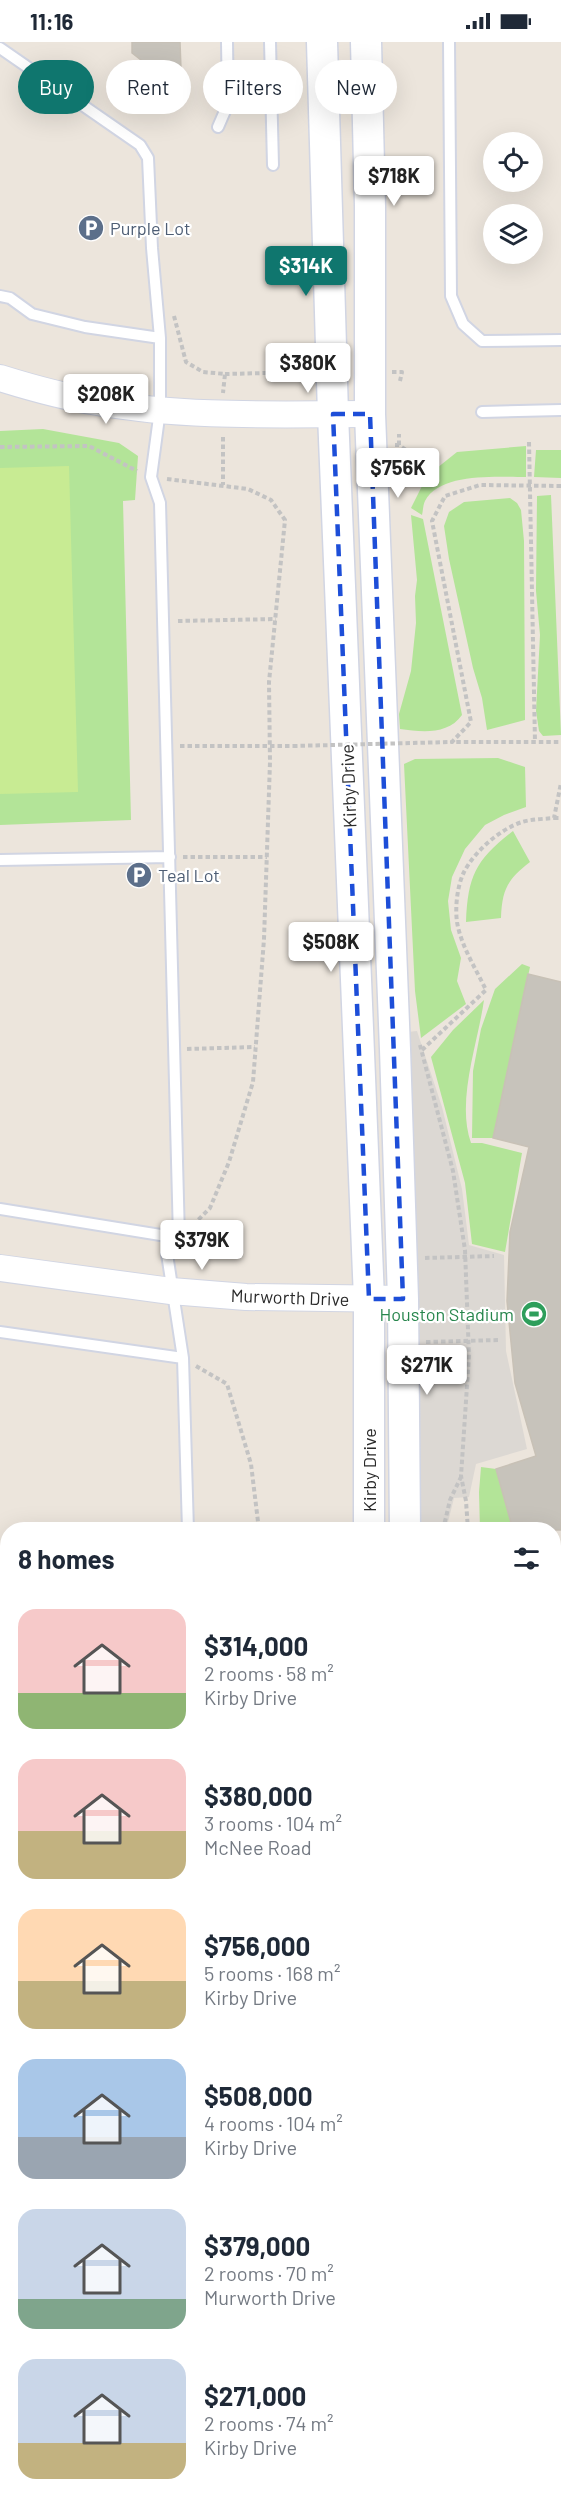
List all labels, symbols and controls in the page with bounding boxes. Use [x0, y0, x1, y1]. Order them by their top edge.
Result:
text: 11:16 [30, 8, 73, 34]
chip: Buy [18, 60, 94, 114]
chip: Rent [106, 60, 191, 114]
chip: Filters [203, 60, 303, 114]
chip: New [315, 60, 397, 114]
map controls [483, 132, 543, 264]
button: locate [483, 132, 543, 192]
pin: $718K [352, 156, 436, 207]
text: $718K [368, 163, 420, 187]
button: layers [483, 204, 543, 264]
parking icon: Purple Lot [76, 213, 106, 243]
place label: Purple Lot [110, 217, 191, 239]
pin: $314K [264, 246, 348, 297]
text: $314K [279, 253, 333, 277]
pin: $380K [266, 343, 350, 394]
text: $380K [280, 350, 336, 374]
pin: $208K [64, 374, 148, 425]
text: $208K [77, 381, 135, 405]
pin: $756K [356, 448, 440, 499]
text: $756K [370, 455, 426, 479]
street label: Kirby Drive [336, 744, 360, 828]
parking icon: Teal Lot [124, 860, 154, 890]
place label: Teal Lot [158, 864, 220, 886]
pin: $508K [289, 922, 373, 973]
text: $508K [303, 929, 359, 953]
pin: $379K [160, 1220, 244, 1271]
text: $379K [174, 1227, 230, 1251]
street label: Murworth Drive [230, 1284, 350, 1310]
sports icon: Houston Stadium [519, 1299, 549, 1329]
place label: Houston Stadium [380, 1303, 514, 1325]
pin: $271K [385, 1345, 469, 1396]
text: $271K [401, 1352, 453, 1376]
street label: Kirby Drive [358, 1428, 380, 1512]
icon: filters [510, 1542, 543, 1575]
text: 8 homes [18, 1543, 115, 1574]
text: $314,000 [204, 1630, 308, 1661]
icon: home [66, 1633, 138, 1705]
text: 2 rooms · 58 m² [204, 1661, 334, 1685]
text: Kirby Drive [204, 1685, 297, 1709]
text: $380,000 [204, 1780, 312, 1811]
icon: home [66, 1783, 138, 1855]
text: 3 rooms · 104 m² [204, 1811, 342, 1835]
text: McNee Road [204, 1835, 312, 1859]
text: $756,000 [204, 1930, 310, 1961]
icon: home [66, 1933, 138, 2005]
text: 5 rooms · 168 m² [204, 1961, 340, 1985]
text: Kirby Drive [204, 1985, 297, 2009]
text: $508,000 [204, 2080, 312, 2111]
icon: home [66, 2083, 138, 2155]
text: 4 rooms · 104 m² [204, 2111, 343, 2135]
text: Kirby Drive [204, 2135, 297, 2159]
text: $379,000 [204, 2230, 310, 2261]
icon: home [66, 2233, 138, 2305]
text: 2 rooms · 70 m² [204, 2261, 334, 2285]
text: Murworth Drive [204, 2285, 336, 2309]
text: $271,000 [204, 2380, 306, 2411]
icon: home [66, 2383, 138, 2455]
text: 2 rooms · 74 m² [204, 2411, 334, 2435]
text: Kirby Drive [204, 2435, 297, 2459]

